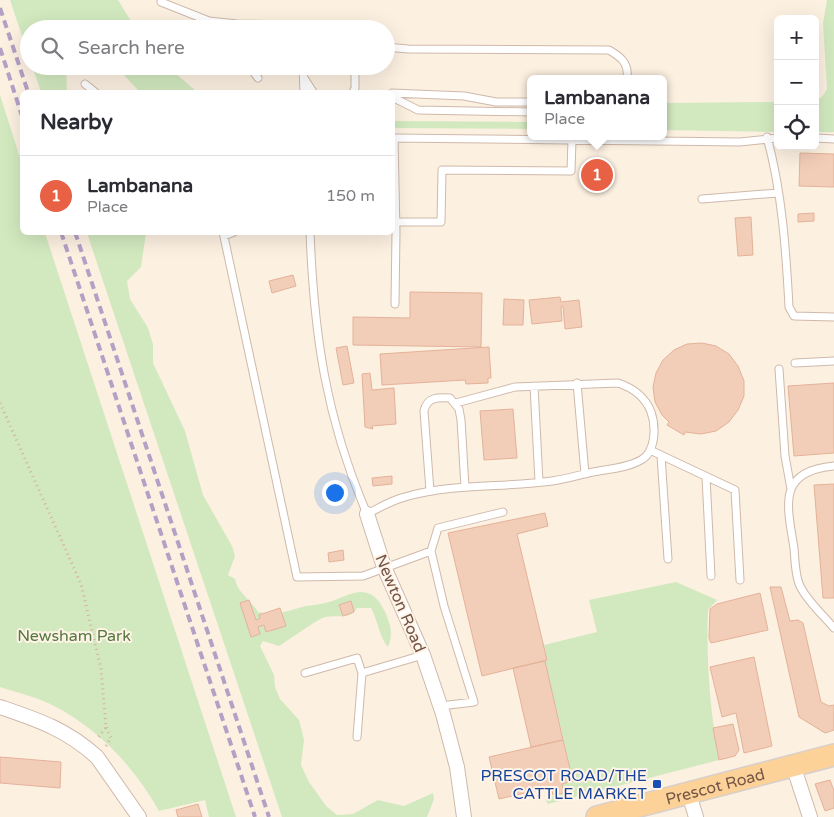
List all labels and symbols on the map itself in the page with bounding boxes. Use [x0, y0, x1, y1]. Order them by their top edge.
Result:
pin: 1 [581, 156, 613, 194]
your location [322, 480, 348, 506]
street label: Newton Road [370, 551, 430, 655]
park label: Newsham Park [17, 626, 131, 646]
street label: Prescot Road [663, 765, 767, 810]
place label: PRESCOT ROAD/THE CATTLE MARKET [480, 766, 647, 804]
marker: PRESCOT ROAD/THE CATTLE MARKET [651, 778, 663, 790]

